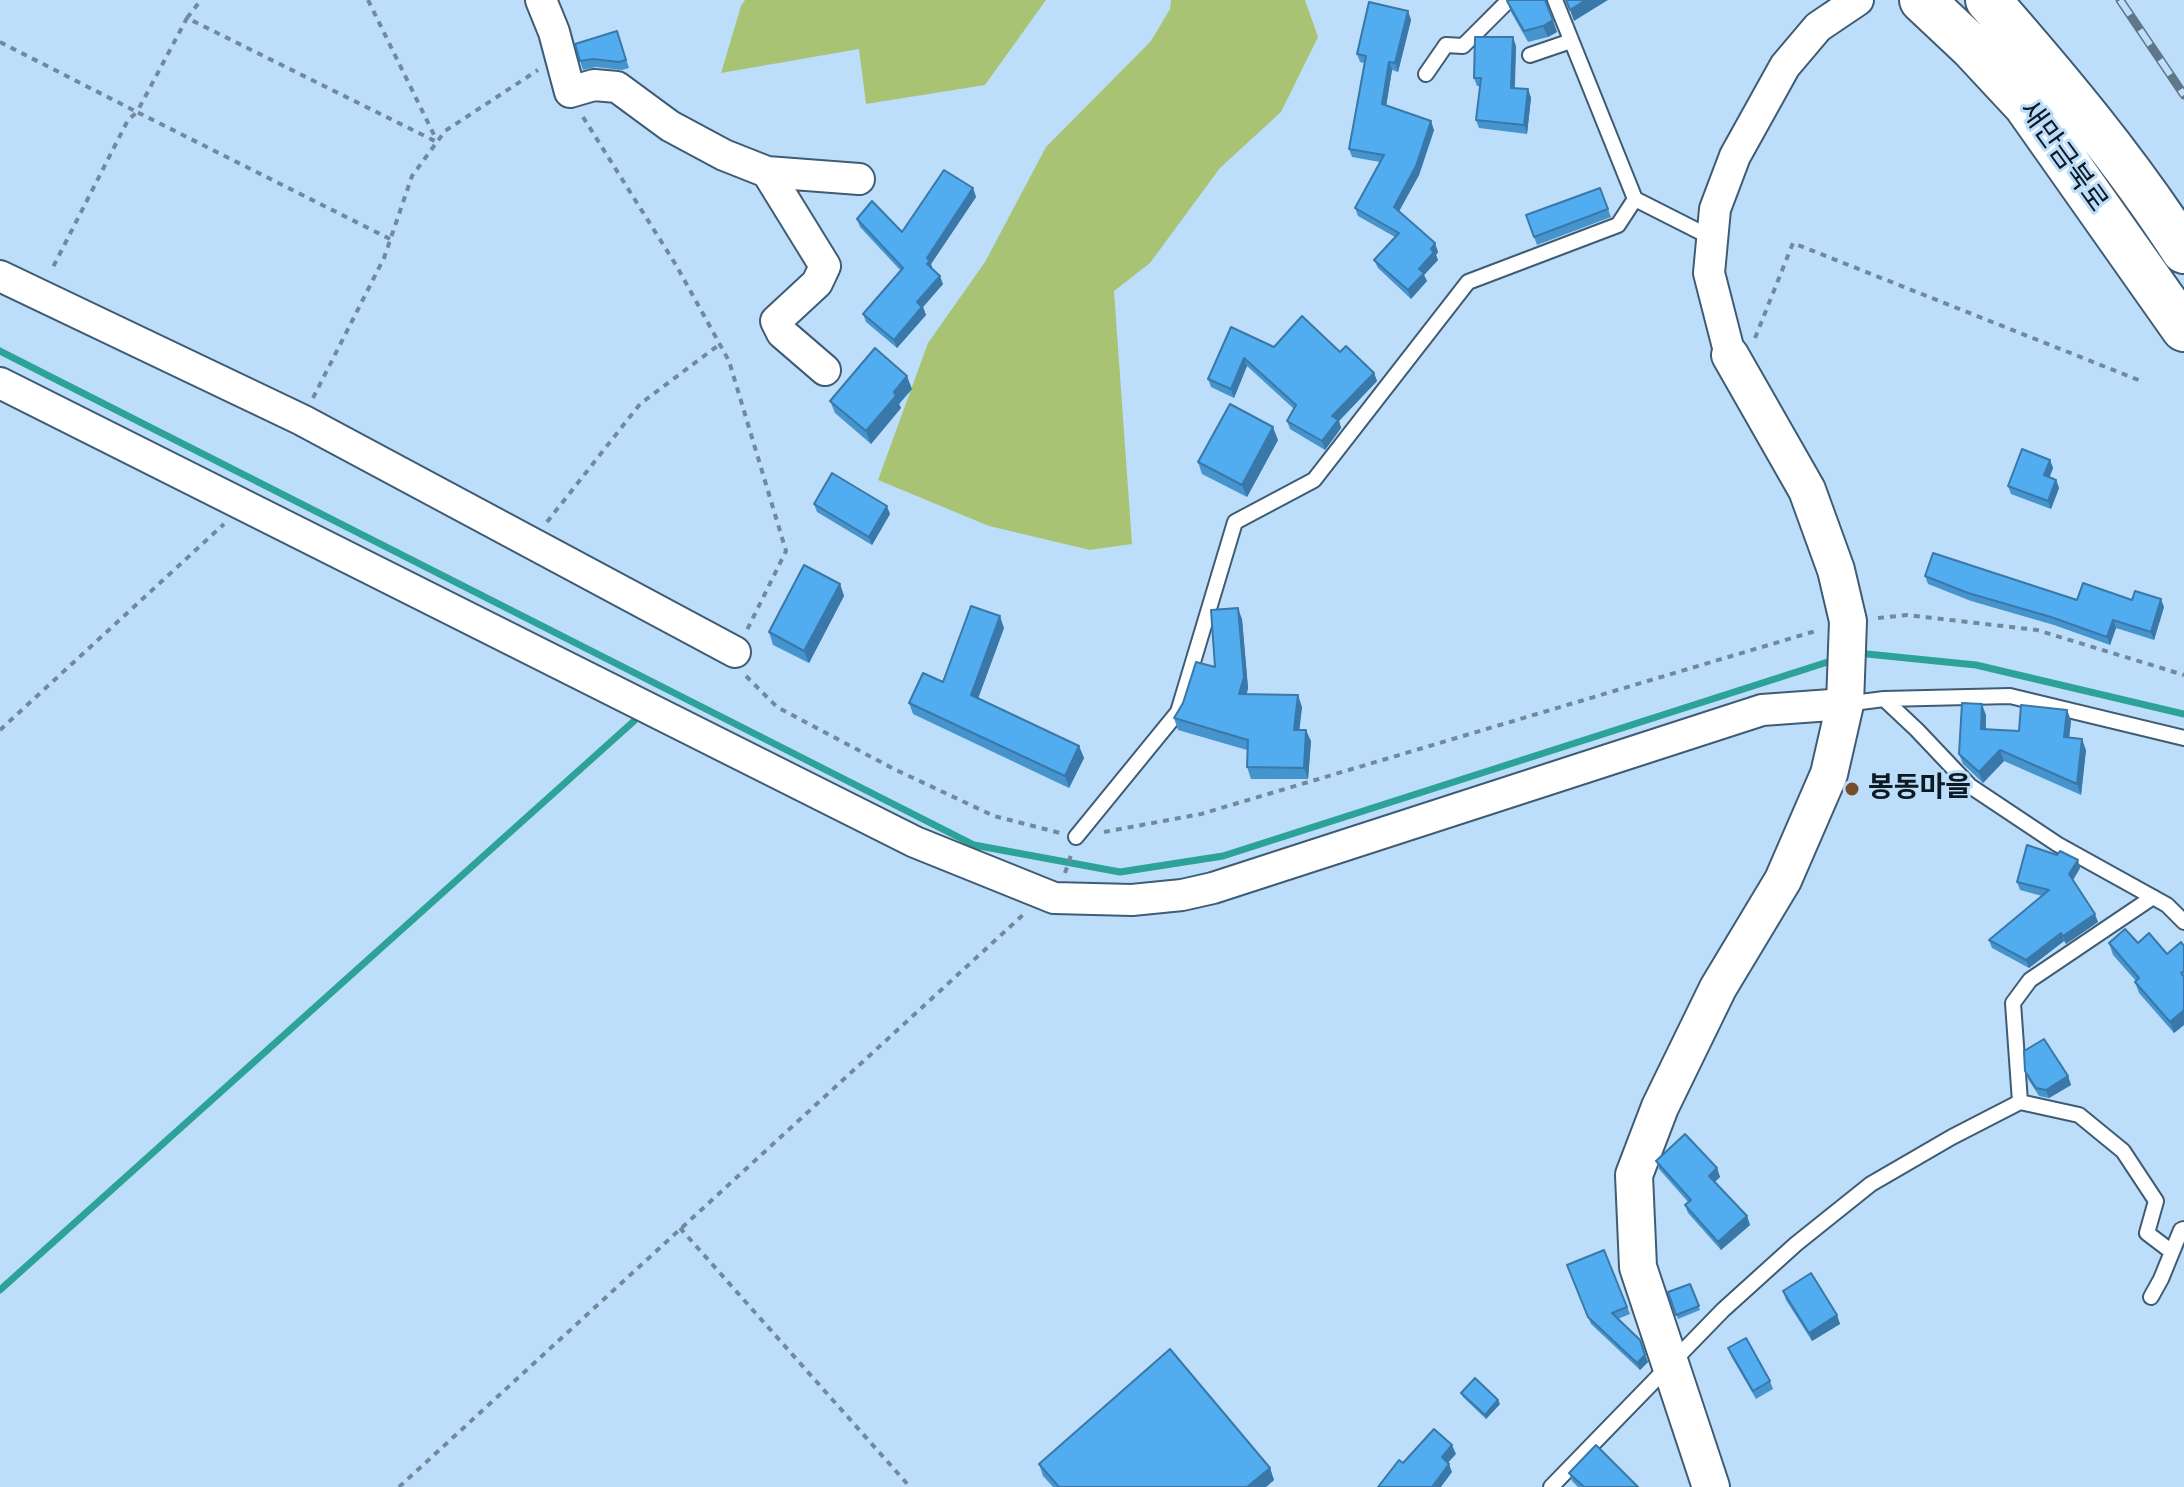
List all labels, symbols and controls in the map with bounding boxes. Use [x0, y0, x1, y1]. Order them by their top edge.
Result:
street label: 새만금북로 [2011, 95, 2113, 219]
place label: 봉동마을 [1868, 772, 1971, 806]
marker: 봉동마을 [1843, 780, 1861, 798]

